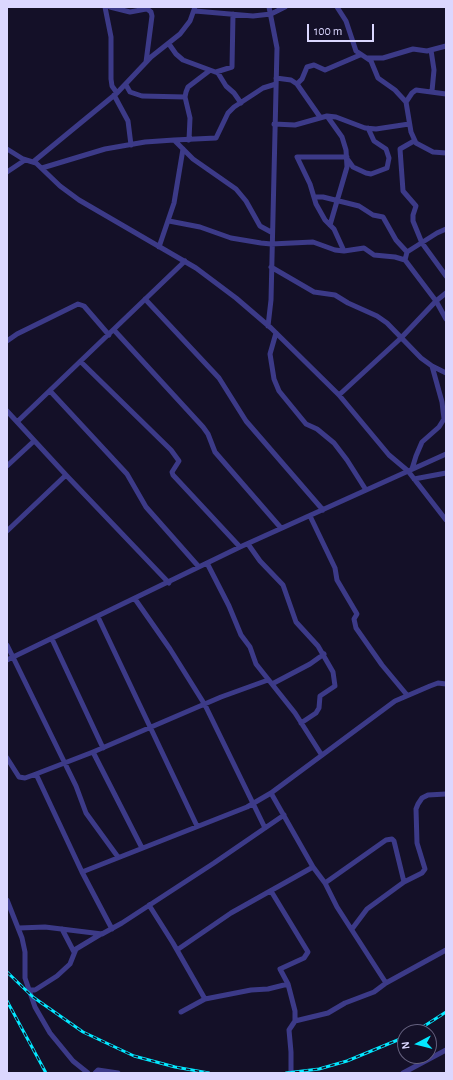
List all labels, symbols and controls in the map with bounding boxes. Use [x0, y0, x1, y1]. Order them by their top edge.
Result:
scale bar [309, 16, 376, 42]
text: 100 m [314, 25, 342, 37]
north arrow [397, 1024, 437, 1064]
text: N [400, 1041, 412, 1050]

